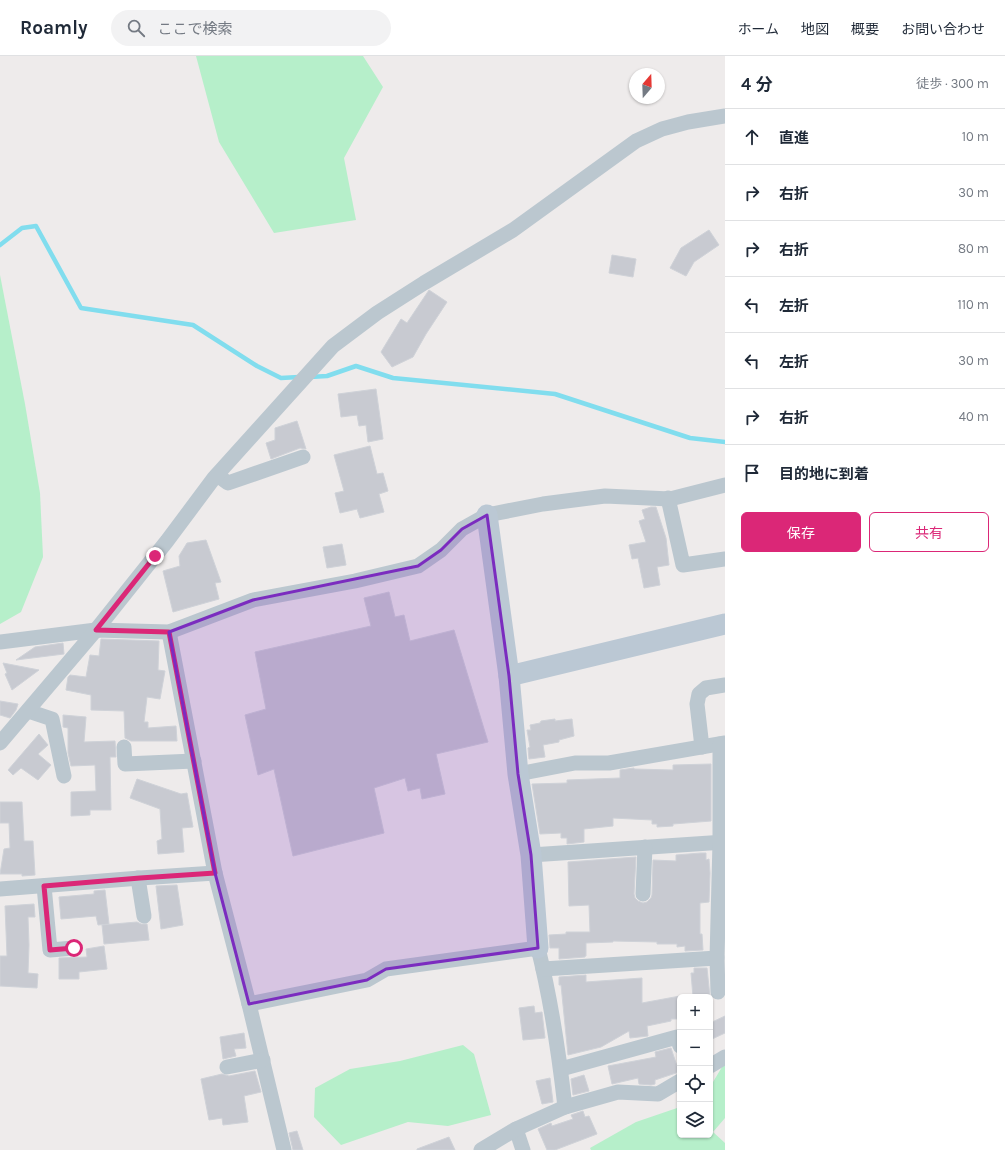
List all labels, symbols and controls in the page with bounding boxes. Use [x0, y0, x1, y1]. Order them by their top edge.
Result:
search box [111, 10, 391, 46]
text: Roamly [20, 17, 87, 39]
icon: search [125, 17, 147, 39]
text: ここで検索 [157, 20, 233, 38]
text: ホーム [737, 21, 779, 38]
text: 地図 [801, 21, 829, 38]
text: 概要 [851, 21, 879, 38]
text: お問い合わせ [901, 21, 985, 38]
north arrow [629, 68, 665, 104]
text: 4 分 [741, 74, 772, 94]
text: 徒歩 · 300 m [916, 76, 989, 91]
icon: ahead [741, 126, 763, 148]
text: 直進 [779, 129, 809, 147]
text: 10 m [962, 129, 989, 144]
icon: right [741, 182, 763, 204]
text: 右折 [779, 185, 809, 203]
text: 30 m [958, 185, 989, 200]
icon: right [741, 238, 763, 260]
text: 右折 [779, 241, 809, 259]
text: 80 m [958, 241, 989, 256]
icon: left [741, 294, 763, 316]
text: 左折 [779, 297, 809, 315]
text: 110 m [957, 297, 989, 312]
icon: left [741, 350, 763, 372]
text: 左折 [779, 353, 809, 371]
text: 30 m [958, 353, 989, 368]
icon: right [741, 406, 763, 428]
text: 右折 [779, 409, 809, 427]
text: 40 m [959, 409, 989, 424]
icon: arrive [741, 462, 763, 484]
text: 目的地に到着 [779, 465, 869, 483]
button: 保存 [741, 512, 861, 552]
button: 共有 [869, 512, 989, 552]
route end [146, 547, 164, 565]
route start [65, 939, 83, 957]
map controls [677, 994, 713, 1138]
button: + [677, 994, 713, 1030]
button: − [677, 1030, 713, 1066]
button: locate [677, 1066, 713, 1102]
button: layers [677, 1102, 713, 1138]

